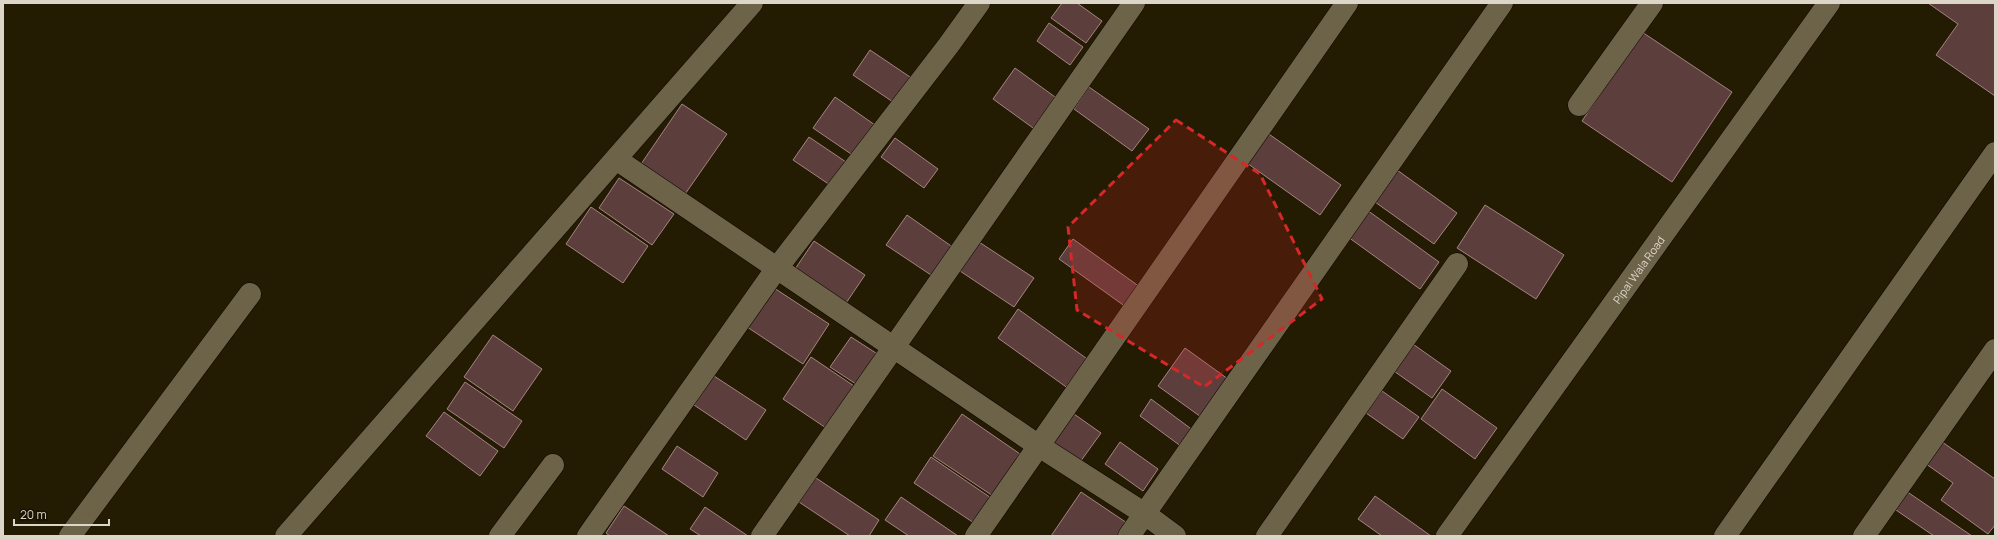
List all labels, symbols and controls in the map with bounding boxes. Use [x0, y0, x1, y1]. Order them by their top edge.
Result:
street label: Pipal Wala Road [1609, 233, 1667, 306]
scale bar [14, 501, 109, 527]
text: 20 m [20, 506, 47, 523]

